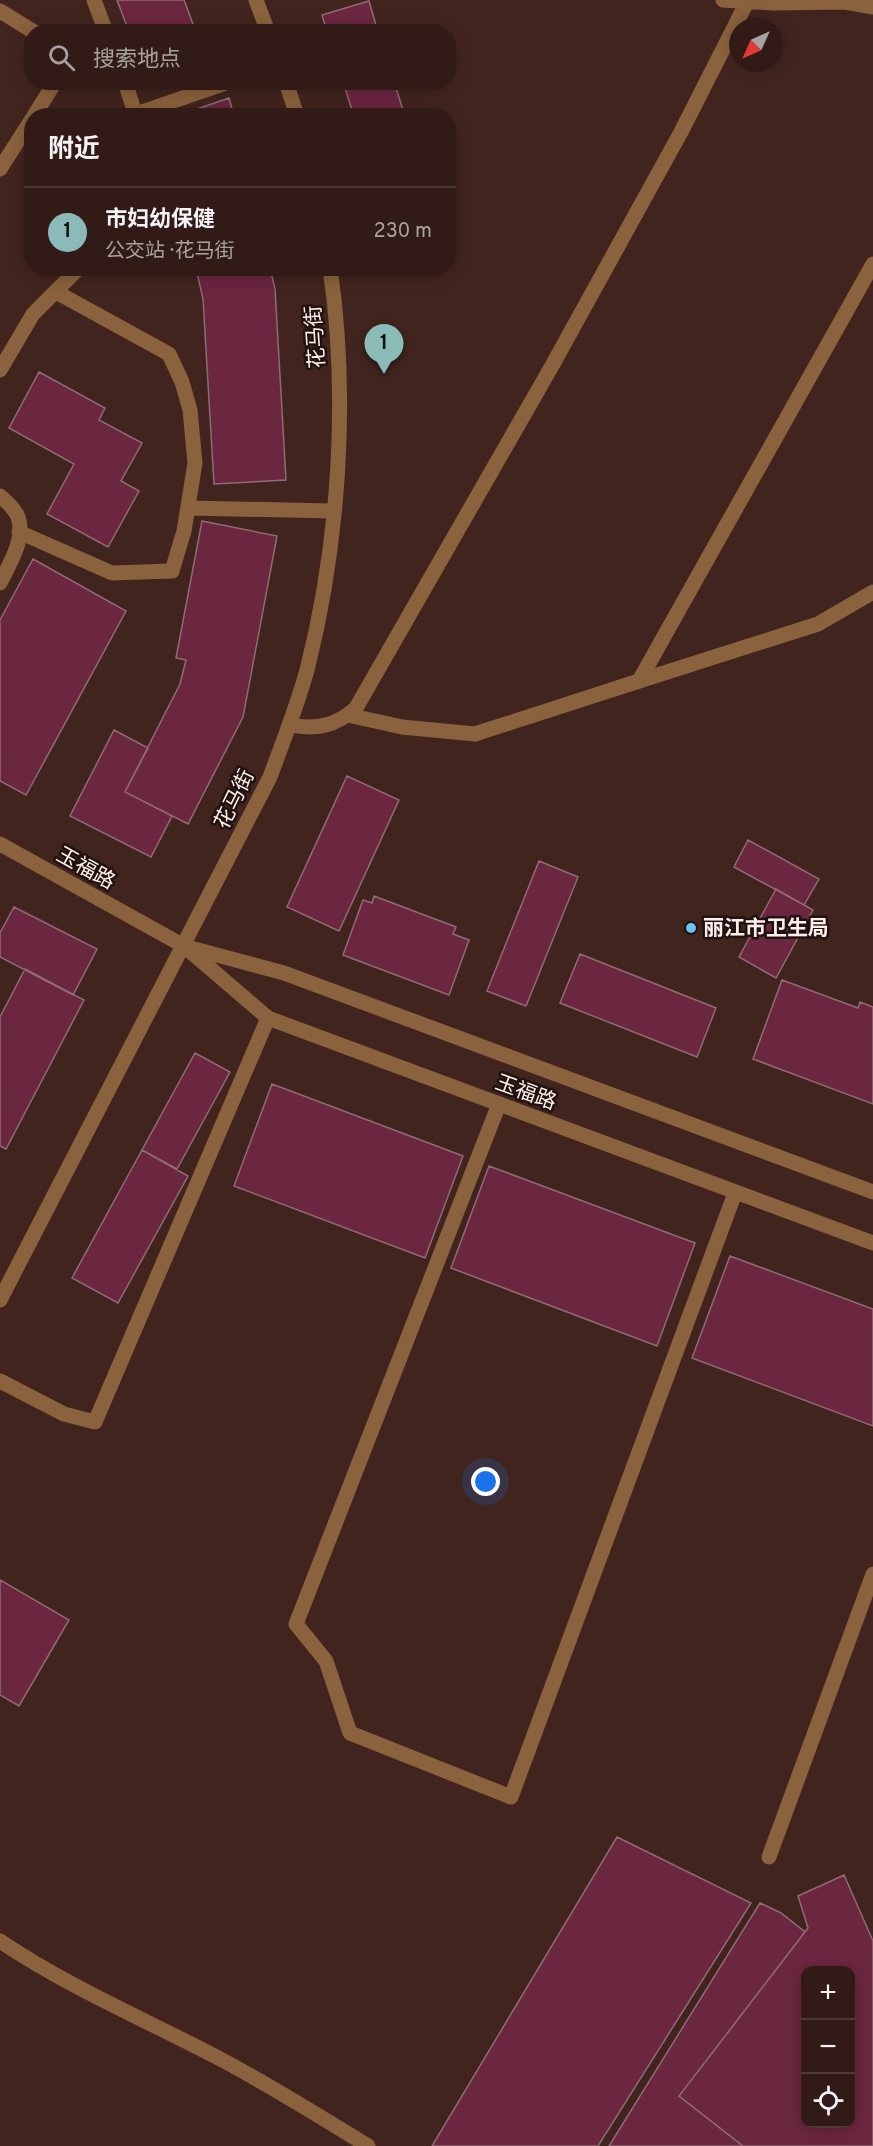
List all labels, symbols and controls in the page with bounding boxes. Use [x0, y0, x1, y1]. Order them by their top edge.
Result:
north arrow [729, 18, 783, 72]
search box [24, 24, 456, 90]
icon: search [45, 41, 78, 74]
text: 搜索地点 [93, 47, 181, 74]
text: 附近 [48, 134, 100, 167]
text: 市妇幼保健 [105, 207, 215, 234]
text: 1 [64, 219, 72, 245]
text: 230 m [373, 219, 432, 245]
text: 公交站 · 花马街 [105, 239, 234, 265]
street label: 花马街 [301, 305, 332, 369]
pin: 1 [364, 324, 404, 374]
street label: 花马街 [209, 765, 261, 834]
street label: 玉福路 [51, 842, 119, 896]
place label: 丽江市卫生局 [703, 916, 829, 943]
marker: 丽江市卫生局 [684, 921, 698, 935]
street label: 玉福路 [491, 1070, 560, 1117]
your location [471, 1467, 500, 1496]
map controls [801, 1966, 855, 2128]
button: + [801, 1966, 855, 2020]
button: − [801, 2020, 855, 2074]
button: locate [801, 2074, 855, 2128]

